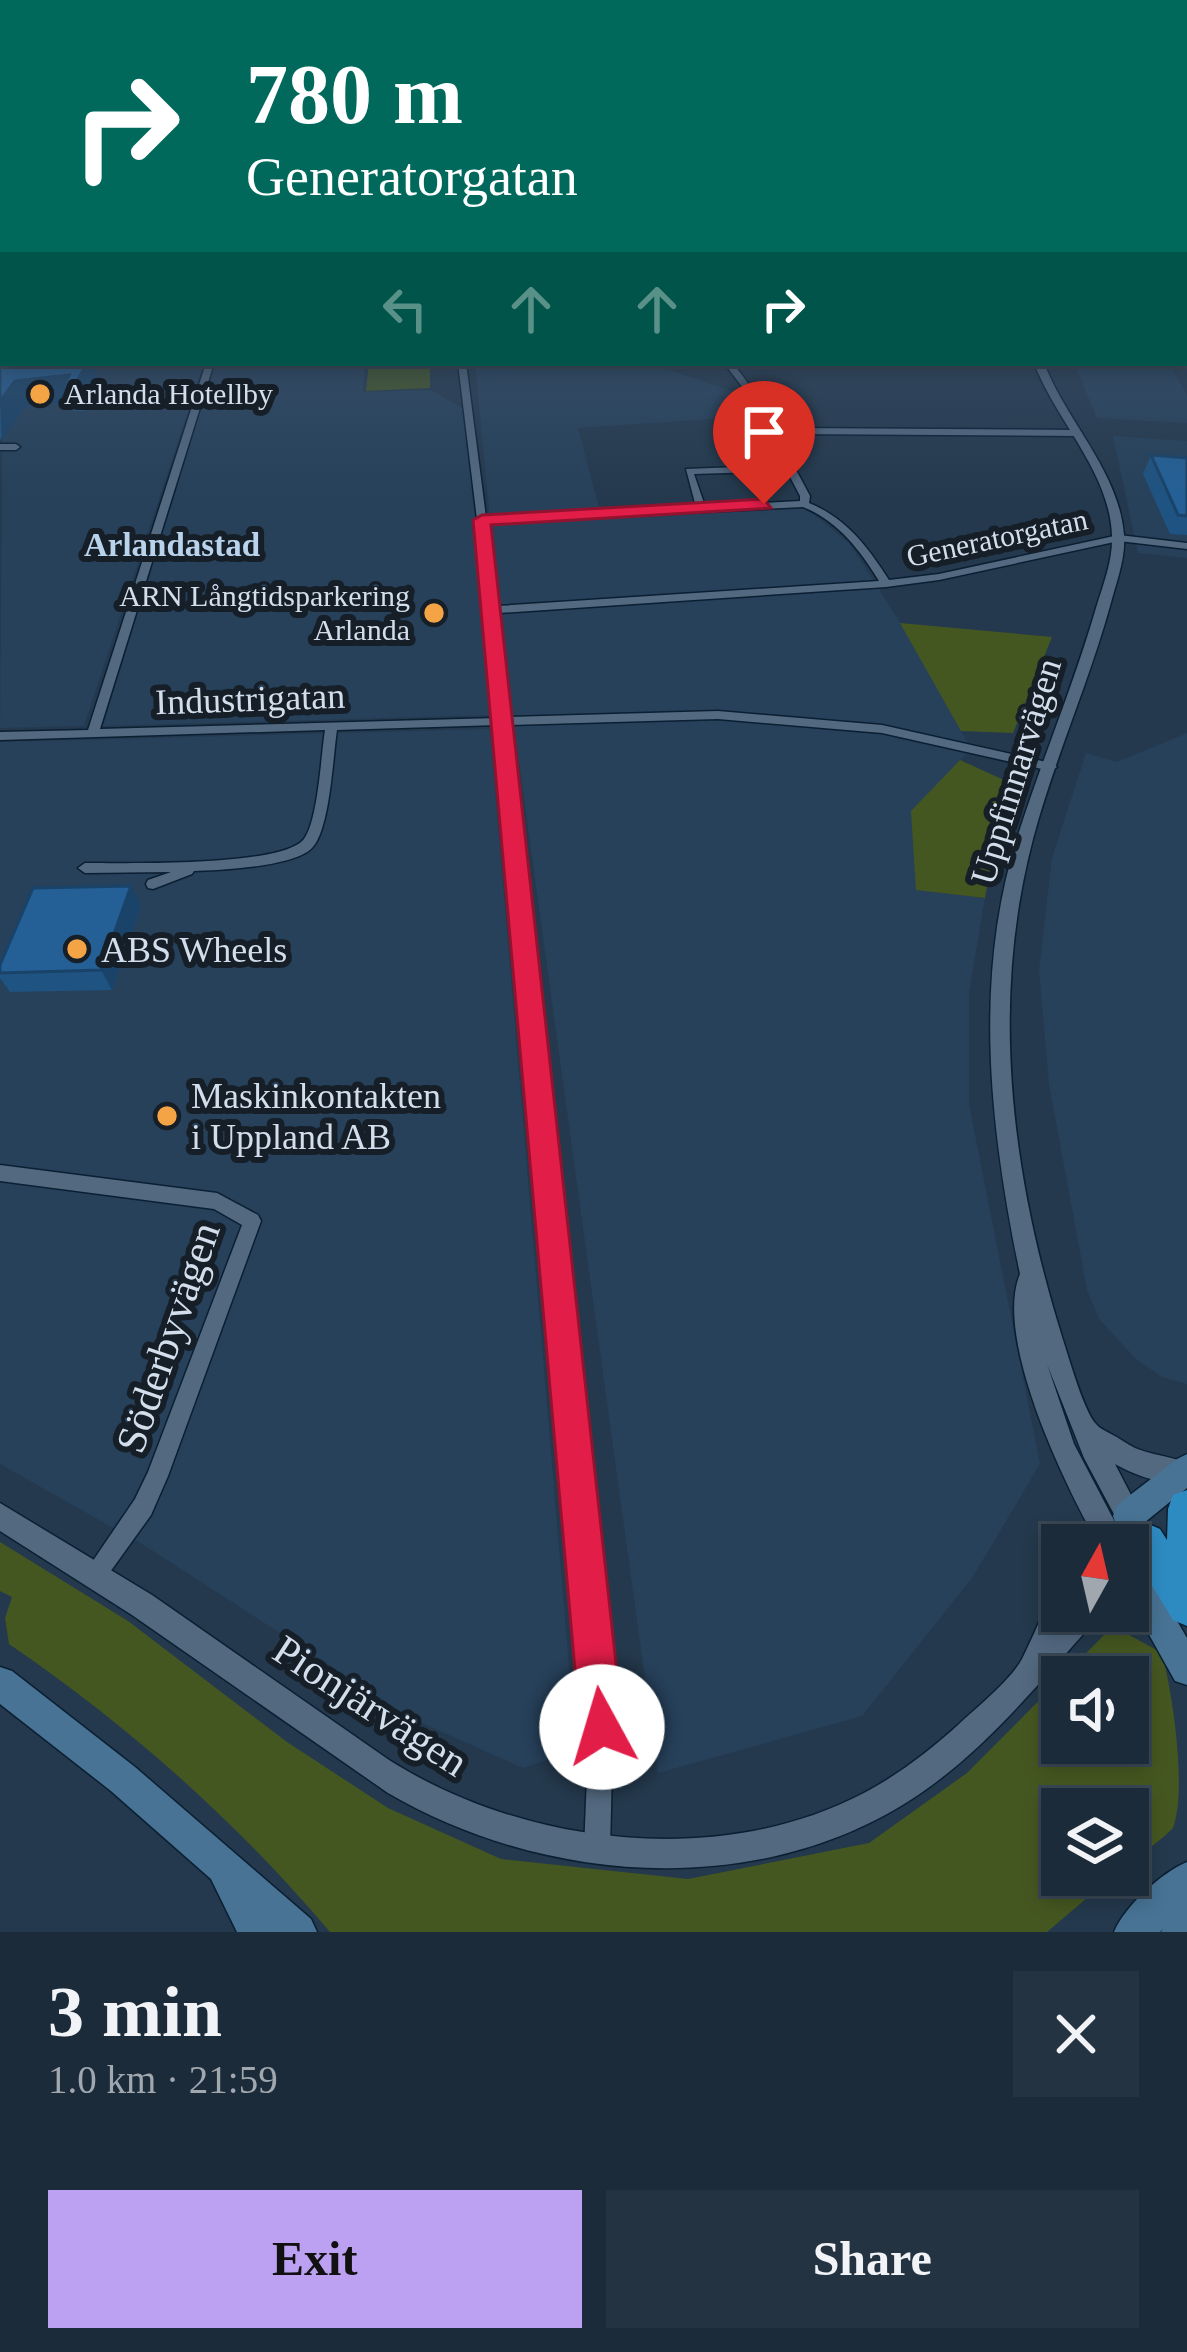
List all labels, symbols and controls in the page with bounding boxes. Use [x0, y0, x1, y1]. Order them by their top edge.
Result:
icon: right [48, 48, 204, 204]
text: 780 m [246, 48, 463, 141]
text: Generatorgatan [246, 147, 578, 207]
icon: left [372, 276, 438, 342]
icon: ahead [498, 276, 564, 342]
icon: ahead [624, 276, 690, 342]
icon: right [750, 276, 816, 342]
place label: Arlanda Hotellby [64, 377, 273, 410]
marker: Arlanda Hotellby [27, 381, 53, 407]
pin [713, 381, 815, 504]
icon: arrive [731, 399, 797, 465]
street label: Generatorgatan [903, 502, 1090, 573]
district label: Arlandastad [84, 527, 260, 563]
place label: ARN Långtidsparkering Arlanda [119, 579, 410, 646]
marker: ARN Långtidsparkering Arlanda [421, 600, 447, 626]
street label: Uppfinnarvägen [963, 654, 1069, 889]
street label: Industrigatan [154, 676, 346, 722]
place label: ABS Wheels [101, 930, 287, 970]
marker: ABS Wheels [64, 936, 90, 962]
place label: Maskinkontakten i Uppland AB [191, 1076, 441, 1157]
marker: Maskinkontakten i Uppland AB [154, 1103, 180, 1129]
street label: Söderbyvägen [107, 1216, 229, 1458]
north arrow [1041, 1524, 1149, 1632]
map controls [1041, 1524, 1149, 1896]
street label: Pionjärvägen [265, 1626, 476, 1785]
button: sound [1041, 1656, 1149, 1764]
position arrow [539, 1664, 665, 1790]
button: layers [1041, 1788, 1149, 1896]
button: close [1013, 1971, 1139, 2097]
text: 3 min [48, 1972, 222, 2052]
text: 1.0 km · 21:59 [48, 2058, 278, 2101]
button: Exit [48, 2190, 582, 2328]
button: Share [606, 2190, 1139, 2328]

